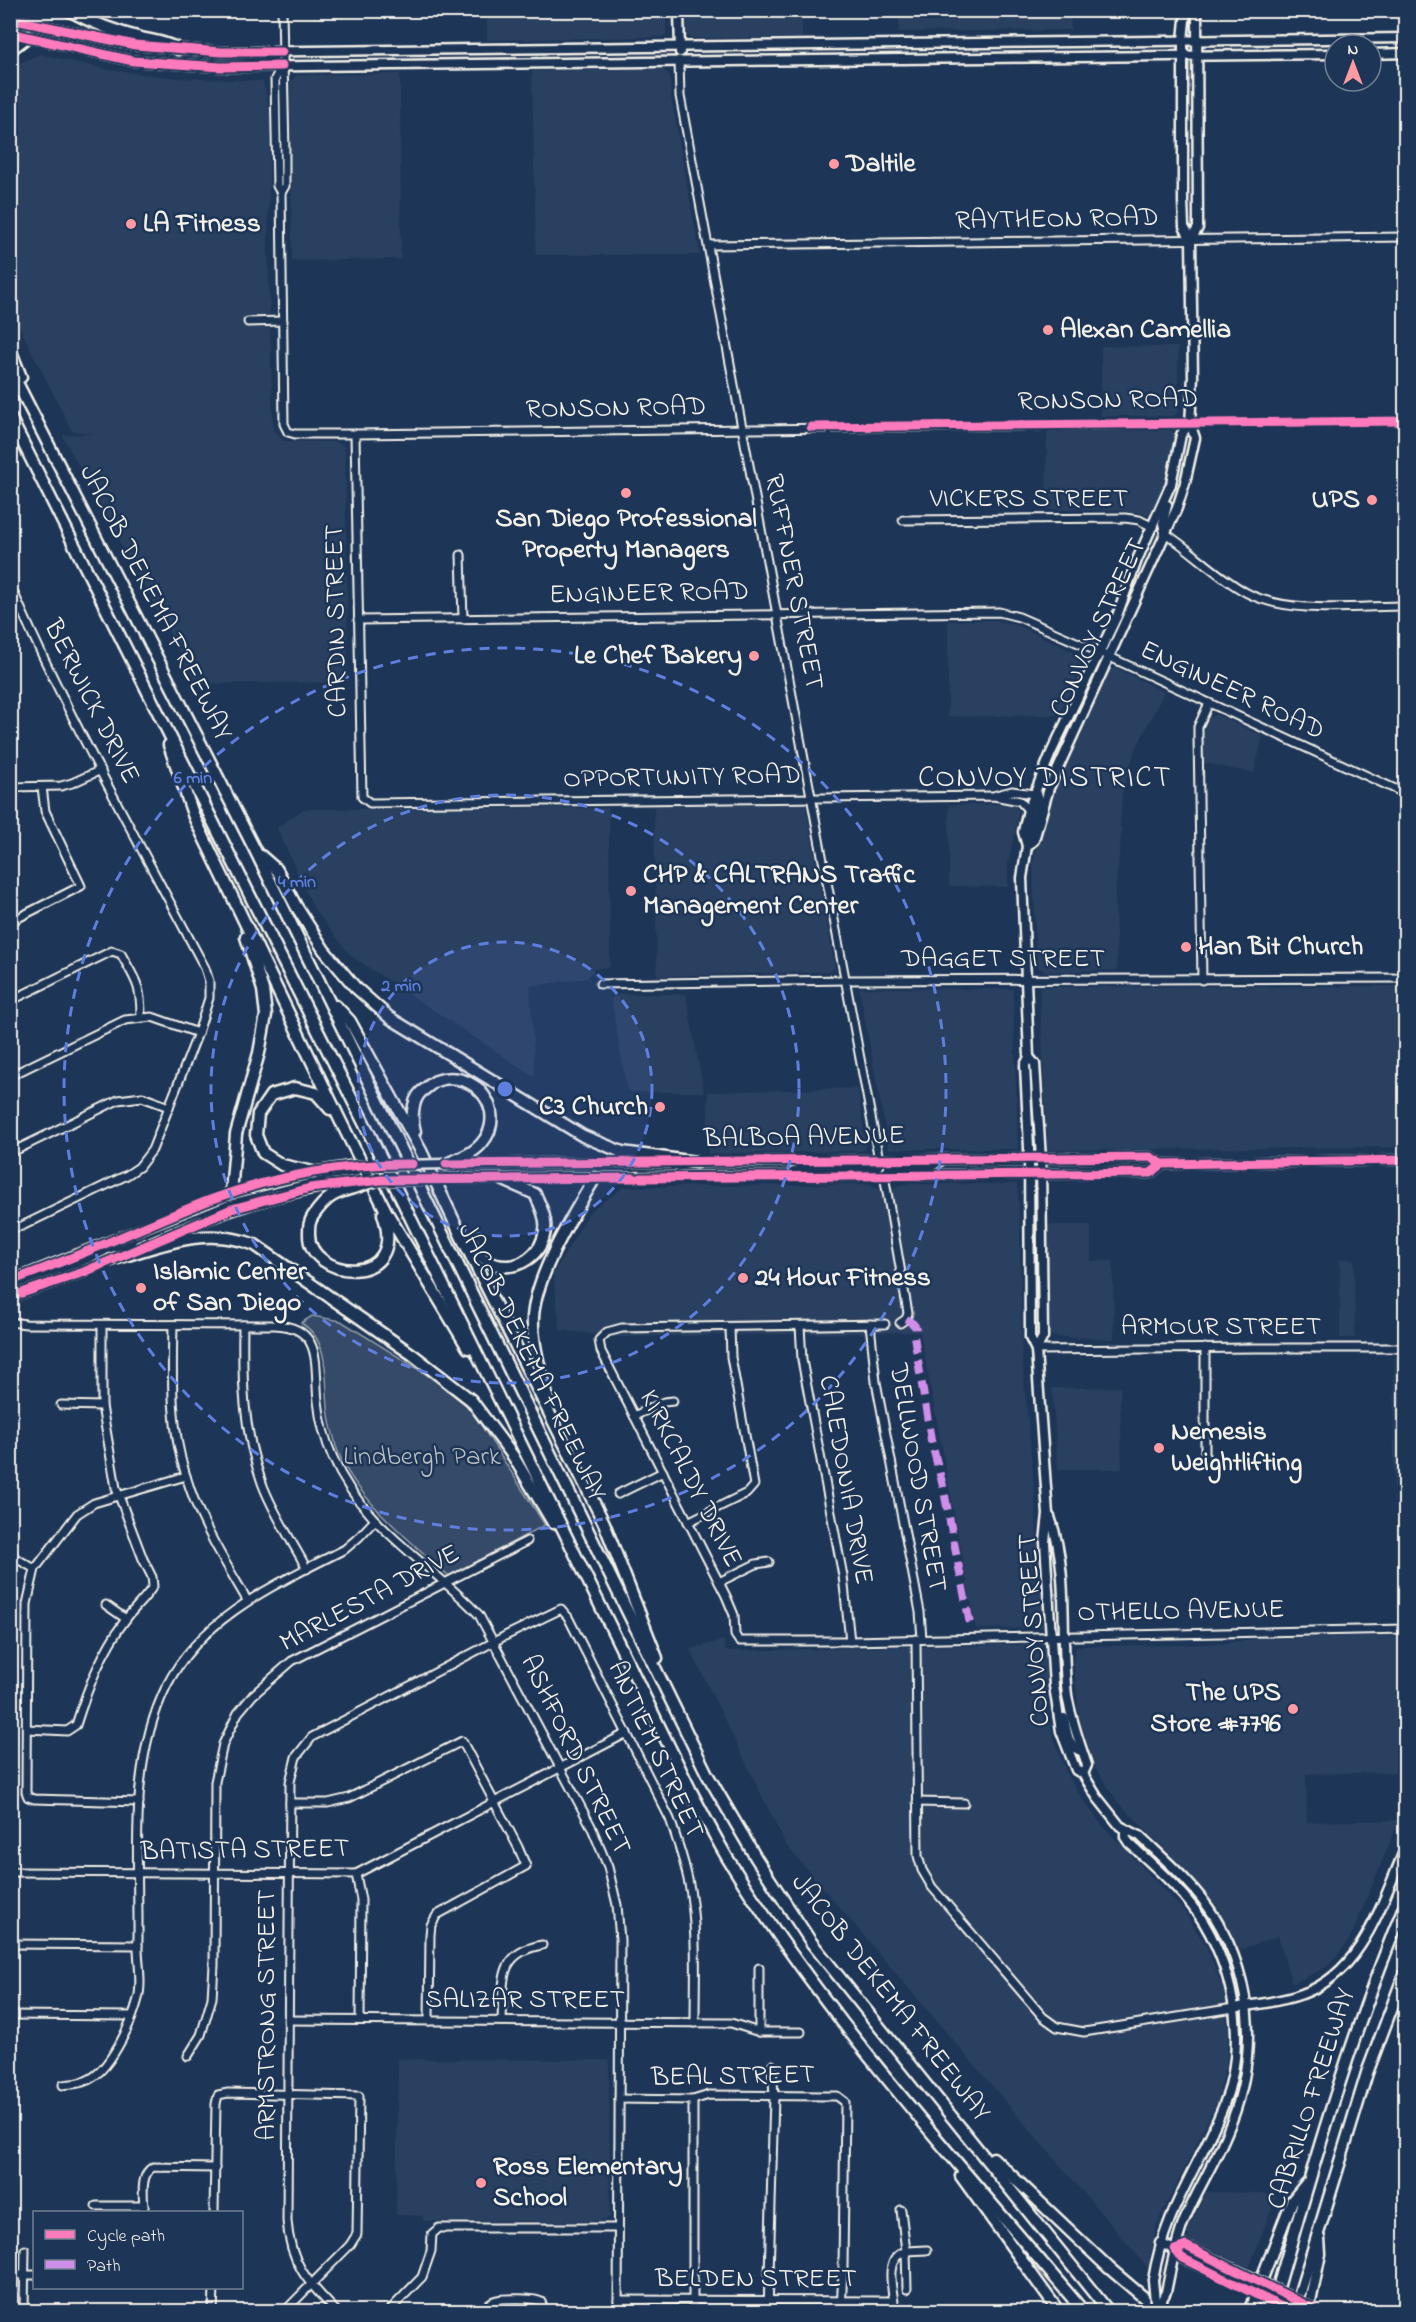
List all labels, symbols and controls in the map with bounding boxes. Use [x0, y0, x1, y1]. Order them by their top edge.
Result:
north arrow [1323, 33, 1383, 93]
text: N [1348, 38, 1359, 62]
place label: Daltile [844, 145, 916, 184]
marker: Daltile [827, 157, 841, 171]
street label: RAYTHEON ROAD [955, 199, 1159, 241]
place label: LA Fitness [143, 205, 261, 244]
marker: LA Fitness [124, 217, 138, 231]
place label: Alexan Camellia [1060, 311, 1231, 350]
marker: Alexan Camellia [1041, 323, 1055, 337]
street label: RONSON ROAD [1017, 380, 1199, 422]
street label: RONSON ROAD [525, 388, 707, 430]
street label: JACOB DEKEMA FREEWAY [68, 458, 242, 748]
street label: RUFFNER STREET [753, 471, 833, 693]
street label: VICKERS STREET [929, 480, 1128, 519]
place label: UPS [1312, 481, 1360, 520]
marker: San Diego Professional Property Managers [619, 486, 633, 500]
marker: UPS [1365, 493, 1379, 507]
place label: San Diego Professional Property Managers [495, 500, 757, 571]
street label: CARDIN STREET [316, 524, 358, 718]
street label: CONVOY STREET [1040, 532, 1158, 724]
street label: ENGINEER ROAD [549, 573, 749, 615]
street label: BERWICK DRIVE [32, 612, 149, 791]
street label: ENGINEER ROAD [1133, 631, 1331, 751]
place label: Le Chef Bakery [574, 637, 742, 676]
marker: Le Chef Bakery [747, 649, 761, 663]
street label: OPPORTUNITY ROAD [563, 756, 801, 800]
district label: CONVOY DISTRICT [918, 757, 1172, 801]
text: 6 min [174, 766, 212, 792]
place label: CHP & CALTRANS Traffic Management Center [643, 856, 916, 927]
text: 4 min [278, 870, 316, 896]
marker: CHP & CALTRANS Traffic Management Center [624, 884, 638, 898]
place label: Han Bit Church [1198, 928, 1363, 967]
street label: DAGGET STREET [900, 940, 1105, 979]
marker: Han Bit Church [1179, 940, 1193, 954]
text: 2 min [380, 974, 421, 1000]
centre of rings [495, 1079, 515, 1099]
place label: C3 Church [539, 1088, 648, 1127]
marker: C3 Church [653, 1100, 667, 1114]
street label: BALBOA AVENUE [702, 1117, 905, 1159]
street label: JACOB DEKEMA FREEWAY [447, 1216, 616, 1508]
place label: Islamic Center of San Diego [153, 1253, 307, 1324]
place label: 24 Hour Fitness [754, 1259, 931, 1298]
marker: 24 Hour Fitness [736, 1271, 750, 1285]
marker: Islamic Center of San Diego [134, 1281, 148, 1295]
street label: ARMOUR STREET [1121, 1308, 1321, 1347]
street label: DELLWOOD STREET [878, 1360, 956, 1595]
street label: CALEDONIA DRIVE [807, 1372, 883, 1588]
street label: KIRKCALDY DRIVE [628, 1383, 752, 1575]
place label: Nemesis Weightlifting [1171, 1413, 1302, 1484]
park label: Lindbergh Park [343, 1438, 501, 1477]
marker: Nemesis Weightlifting [1152, 1441, 1166, 1455]
street label: CONVOY STREET [1009, 1532, 1061, 1728]
street label: MARLESTA DRIVE [273, 1535, 467, 1663]
street label: OTHELLO AVENUE [1077, 1591, 1285, 1633]
street label: ASHFORD STREET [510, 1648, 640, 1862]
street label: ANTIEM STREET [597, 1655, 713, 1845]
place label: The UPS Store #7796 [1150, 1674, 1281, 1744]
marker: The UPS Store #7796 [1286, 1702, 1300, 1716]
street label: BATISTA STREET [139, 1830, 350, 1872]
street label: JACOB DEKEMA FREEWAY [781, 1866, 1000, 2131]
street label: ARMSTRONG STREET [248, 1889, 287, 2141]
street label: SALIZAR STREET [425, 1981, 625, 2020]
street label: CABRILLO FREEWAY [1258, 1983, 1366, 2215]
street label: BEAL STREET [650, 2056, 815, 2098]
place label: Ross Elementary School [493, 2148, 683, 2218]
marker: Ross Elementary School [474, 2176, 488, 2190]
legend [33, 2211, 243, 2289]
text: Cycle path [87, 2224, 165, 2250]
text: Path [87, 2254, 121, 2280]
street label: BELDEN STREET [654, 2260, 857, 2299]

